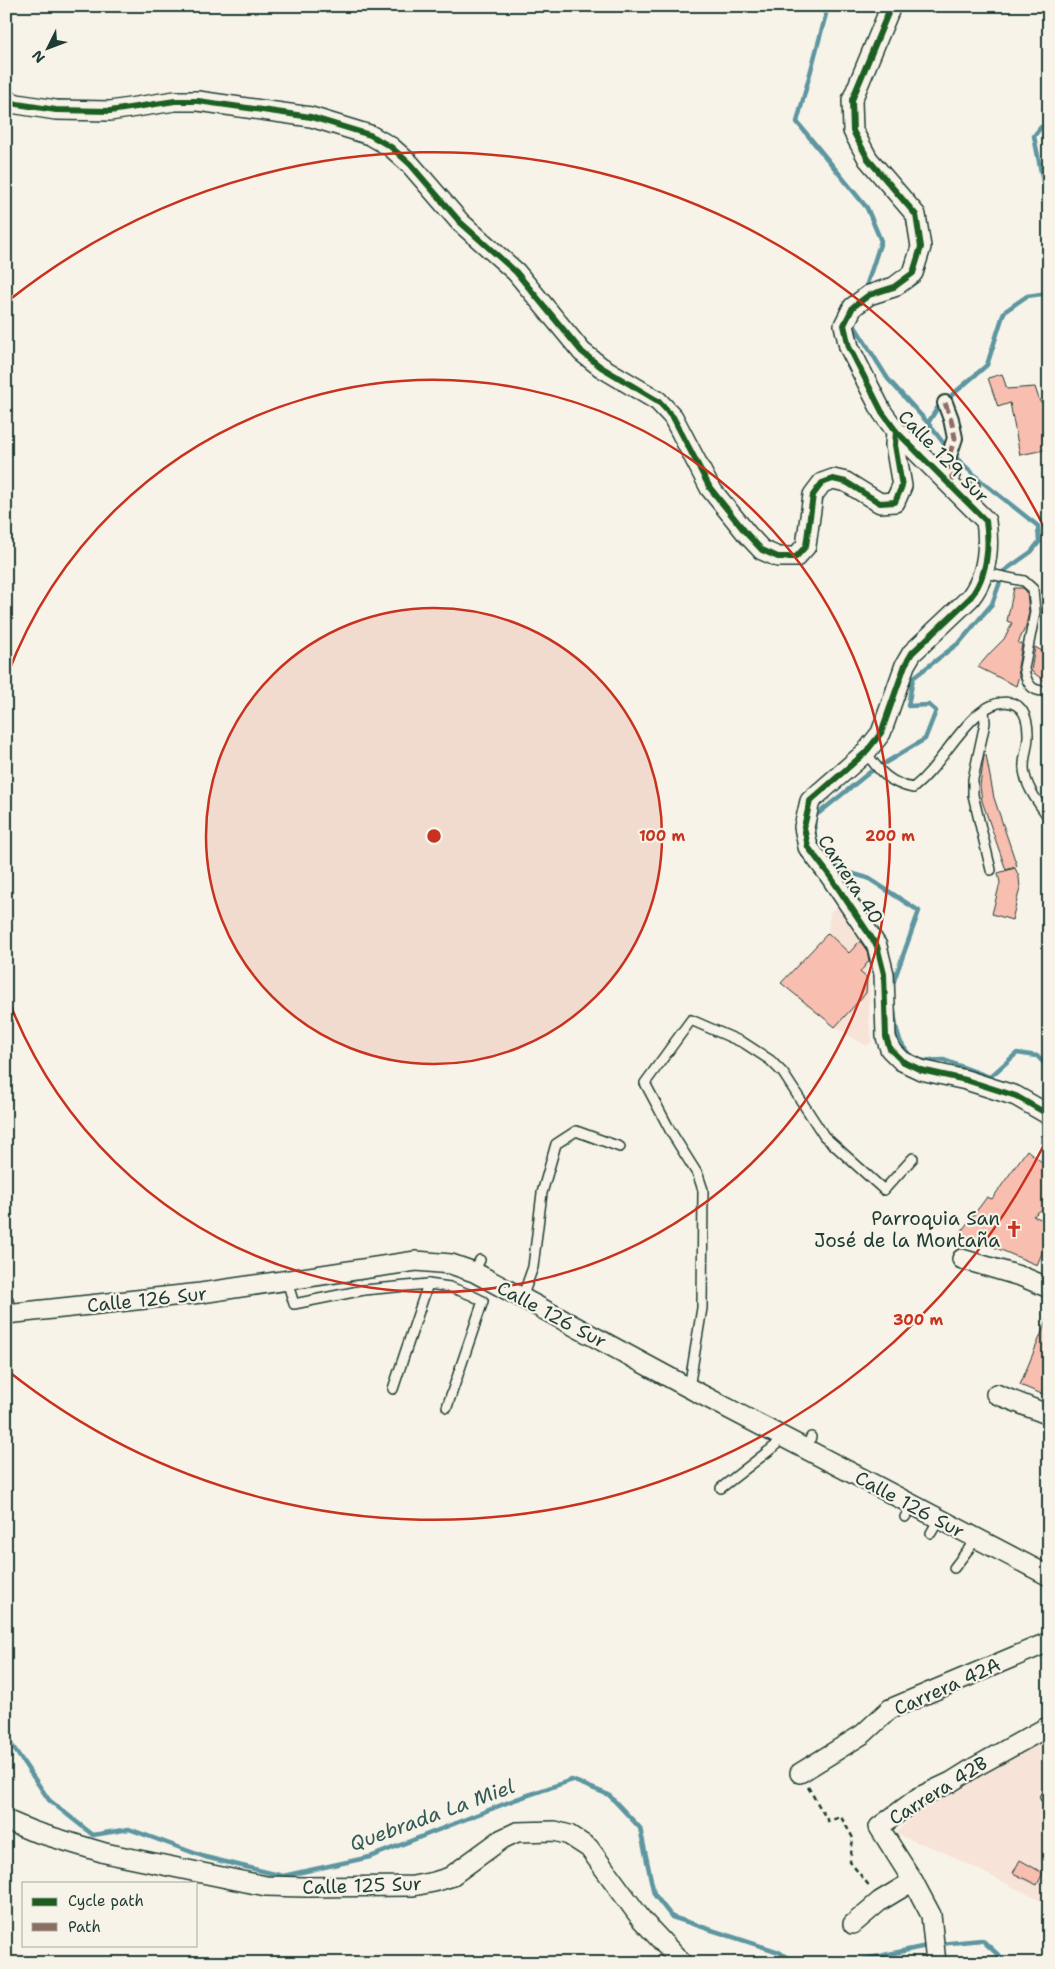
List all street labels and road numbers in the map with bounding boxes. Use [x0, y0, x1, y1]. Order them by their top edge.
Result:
street label: Calle 129 Sur [893, 404, 995, 508]
street label: Carrera 40 [812, 830, 889, 929]
street label: Calle 126 Sur [493, 1275, 611, 1354]
street label: Calle 126 Sur [86, 1281, 208, 1318]
street label: Calle 126 Sur [851, 1465, 969, 1544]
street label: Carrera 42A [890, 1652, 1005, 1721]
street label: Carrera 42B [884, 1750, 992, 1831]
street label: Calle 125 Sur [302, 1871, 422, 1900]

